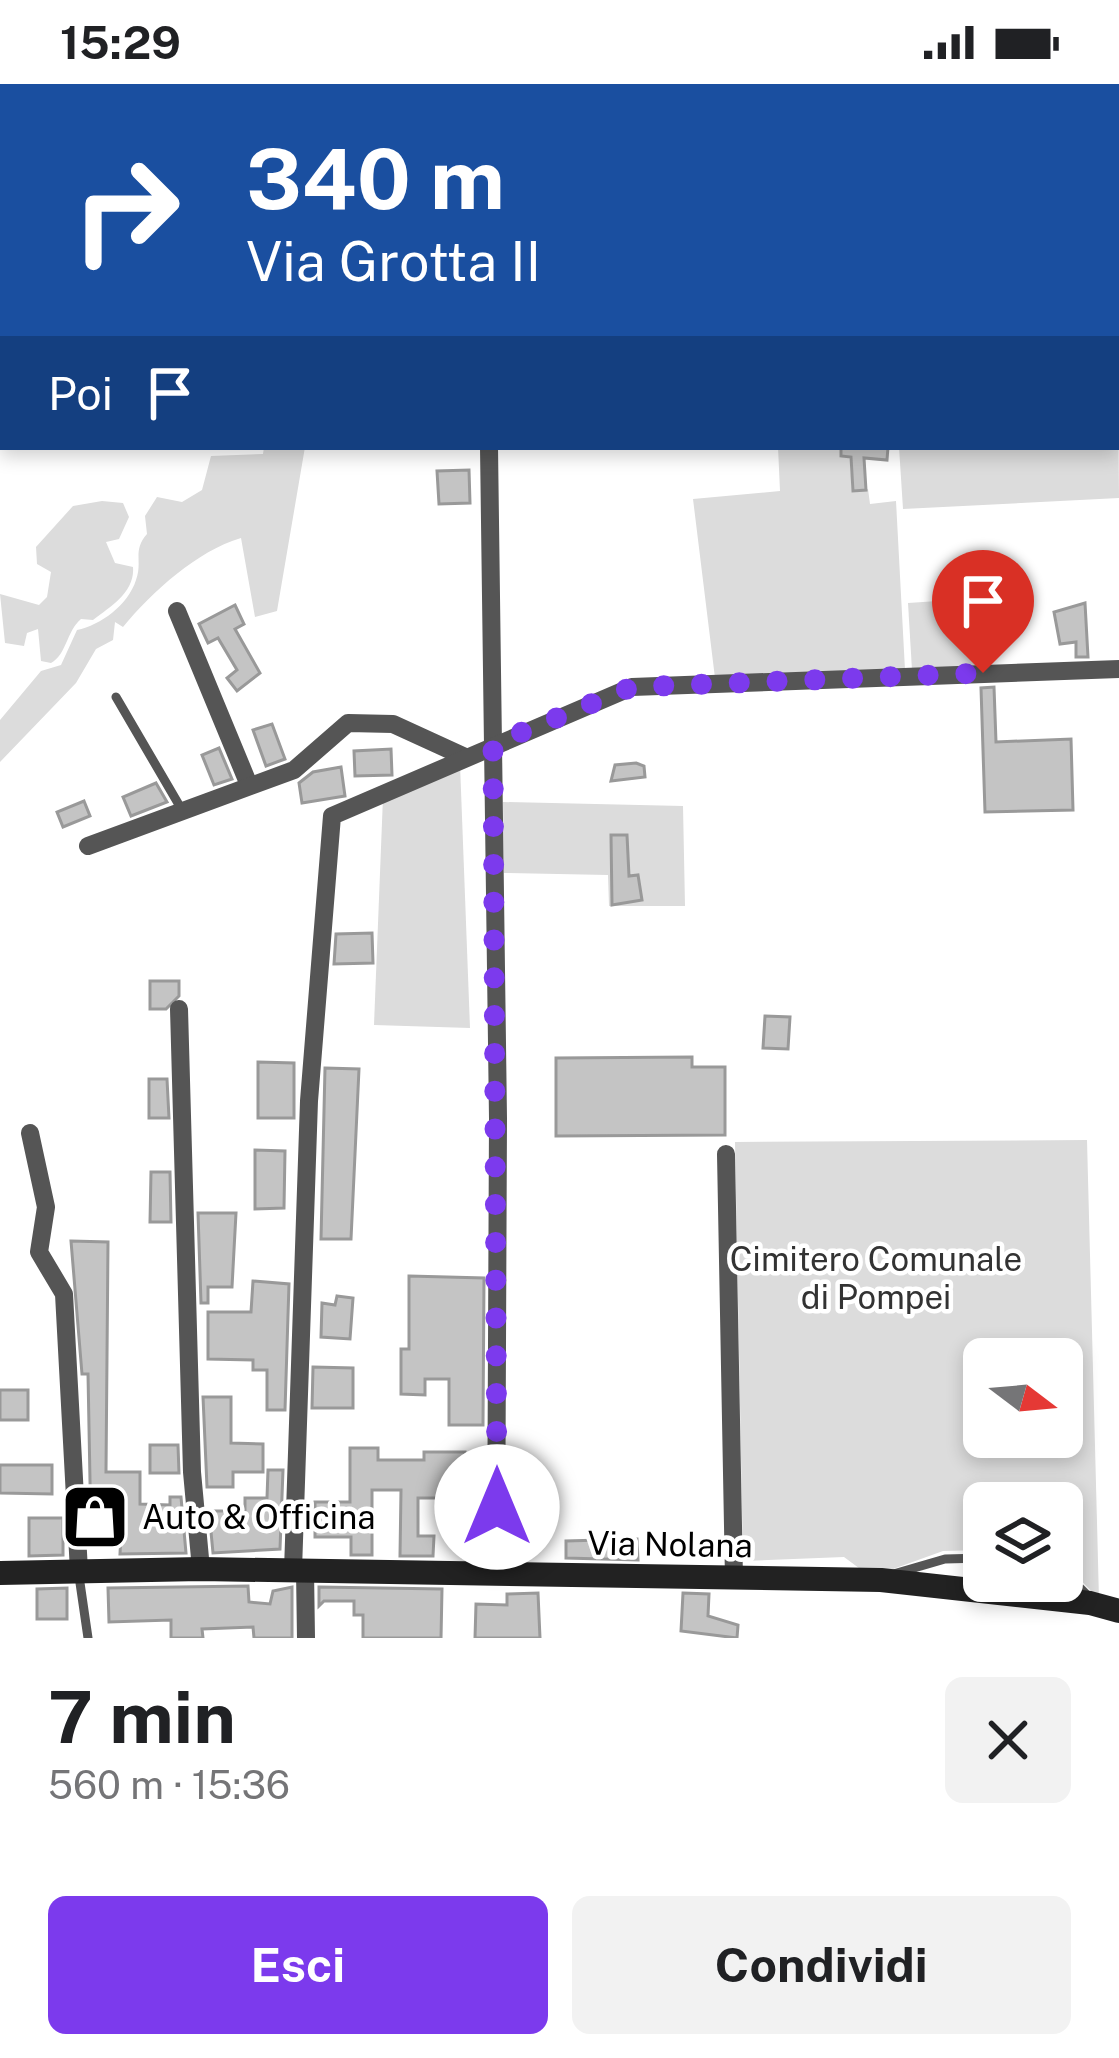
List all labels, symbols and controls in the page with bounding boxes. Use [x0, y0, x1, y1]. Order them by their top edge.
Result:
text: 15:29 [60, 16, 181, 69]
text: 340 m [246, 129, 505, 228]
icon: right [48, 132, 204, 288]
text: Via Grotta II [246, 230, 541, 293]
icon: arrive [137, 360, 203, 426]
text: Poi [48, 367, 113, 420]
pin [932, 550, 1034, 673]
icon: arrive [950, 568, 1016, 634]
park label: Cimitero Comunale di Pompei [730, 1240, 1022, 1316]
north arrow [963, 1338, 1083, 1458]
map controls [963, 1338, 1083, 1602]
position arrow [434, 1444, 560, 1570]
shop icon: Auto & Officina [60, 1482, 130, 1552]
button: layers [963, 1482, 1083, 1602]
place label: Auto & Officina [142, 1498, 375, 1536]
street label: Via Nolana [587, 1524, 753, 1564]
text: 7 min [48, 1675, 236, 1759]
button: close [945, 1677, 1071, 1803]
text: 560 m · 15:36 [48, 1762, 290, 1808]
button: Esci [48, 1896, 548, 2034]
button: Condividi [572, 1896, 1071, 2034]

